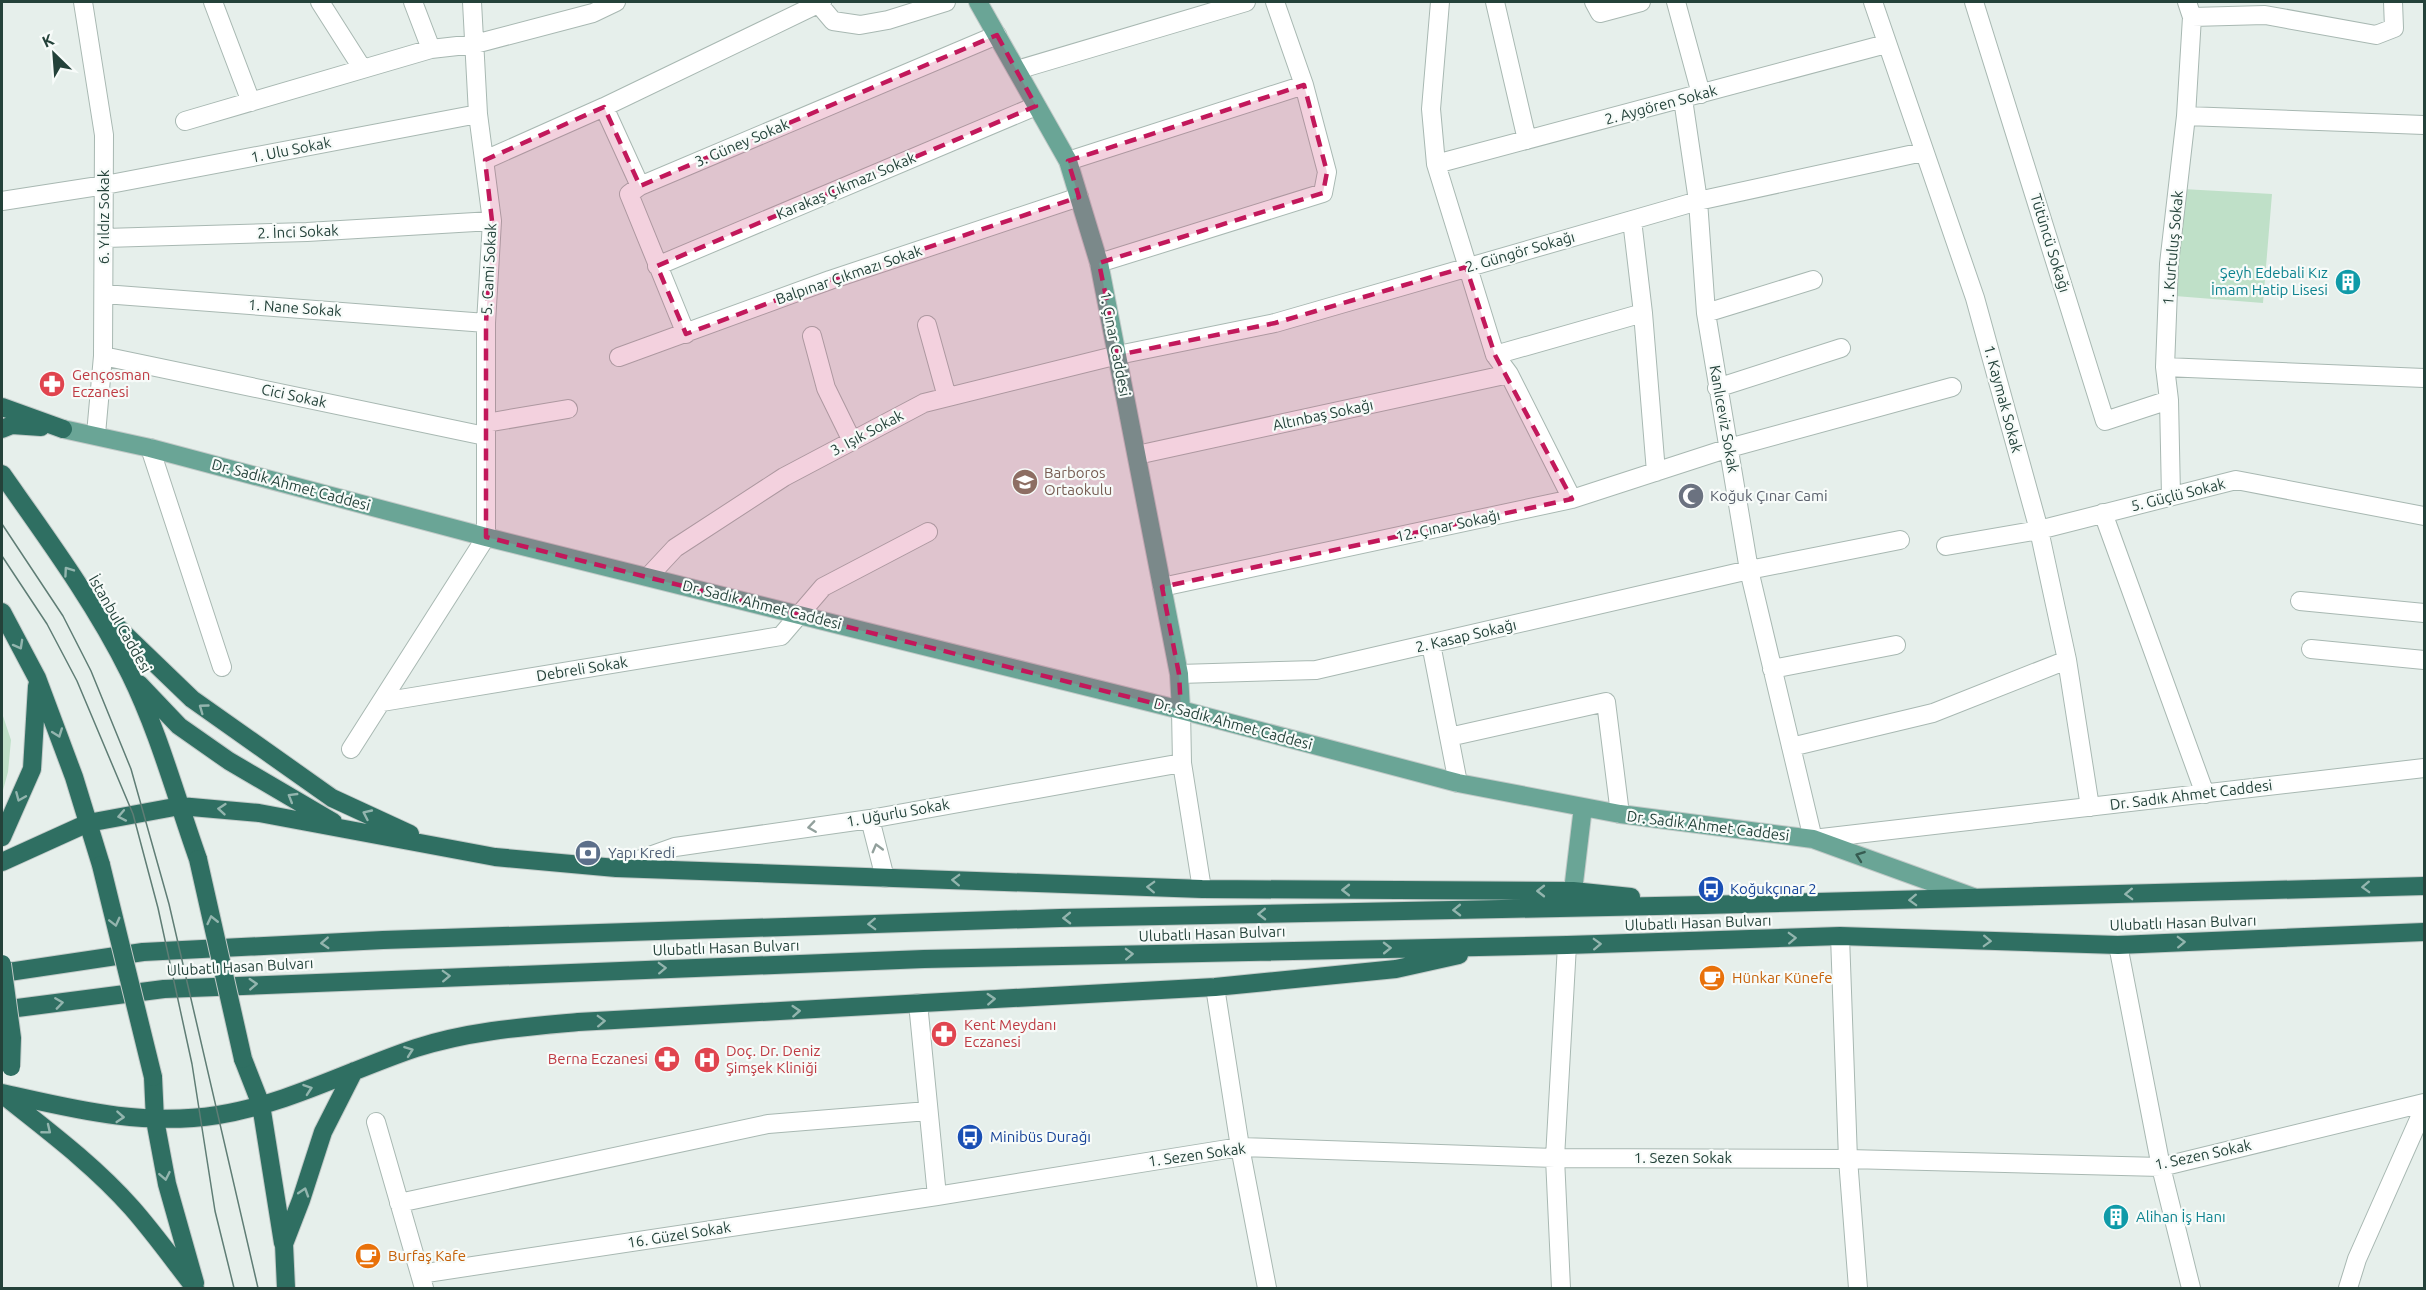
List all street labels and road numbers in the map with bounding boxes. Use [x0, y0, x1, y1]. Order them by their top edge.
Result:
street label: 2. Aygören Sokak [1603, 81, 1719, 128]
street label: 3. Güney Sokak [692, 115, 792, 170]
street label: 1. Ulu Sokak [249, 133, 333, 166]
street label: Karakaş Çıkmazı Sokak [773, 148, 919, 223]
street label: 6. Yıldız Sokak [95, 169, 112, 264]
street label: 1. Kurtuluş Sokak [2159, 189, 2186, 306]
street label: Tütüncü Sokağı [2027, 191, 2074, 294]
street label: 2. İnci Sokak [257, 222, 339, 241]
street label: 5. Cami Sokak [478, 222, 499, 315]
street label: 2. Güngör Sokağı [1463, 228, 1577, 275]
street label: Balpınar Çıkmazı Sokak [773, 241, 925, 308]
street label: 1. Çınar Caddesi [1097, 290, 1134, 398]
street label: 1. Nane Sokak [248, 296, 343, 319]
street label: 1. Kaymak Sokak [1981, 343, 2026, 455]
street label: Kanlıceviz Sokak [1707, 364, 1742, 474]
street label: Cici Sokak [260, 380, 329, 411]
street label: Altınbaş Sokağı [1271, 396, 1375, 433]
street label: 3. Işık Sokak [827, 406, 906, 459]
street label: Dr. Sadık Ahmet Caddesi [210, 455, 372, 514]
street label: 5. Güçlü Sokak [2129, 474, 2227, 514]
street label: 12. Çınar Sokağı [1394, 506, 1502, 545]
street label: İstanbul Caddesi [86, 572, 155, 676]
street label: Dr. Sadık Ahmet Caddesi [681, 576, 844, 633]
street label: 2. Kasap Sokağı [1414, 616, 1518, 655]
street label: Debreli Sokak [535, 653, 629, 684]
street label: Dr. Sadık Ahmet Caddesi [1152, 694, 1314, 753]
street label: Dr. Sadık Ahmet Caddesi [2109, 776, 2273, 813]
street label: 1. Uğurlu Sokak [845, 795, 951, 830]
street label: Dr. Sadık Ahmet Caddesi [1626, 807, 1790, 844]
street label: Ulubatlı Hasan Bulvarı [1624, 911, 1772, 934]
street label: Ulubatlı Hasan Bulvarı [2109, 911, 2257, 934]
street label: Ulubatlı Hasan Bulvarı [1138, 922, 1286, 945]
street label: Ulubatlı Hasan Bulvarı [652, 936, 800, 959]
street label: Ulubatlı Hasan Bulvarı [166, 954, 314, 979]
street label: 1. Sezen Sokak [2153, 1136, 2253, 1173]
street label: 1. Sezen Sokak [1147, 1139, 1247, 1170]
street label: 1. Sezen Sokak [1634, 1149, 1733, 1166]
street label: 16. Güzel Sokak [626, 1218, 732, 1251]

